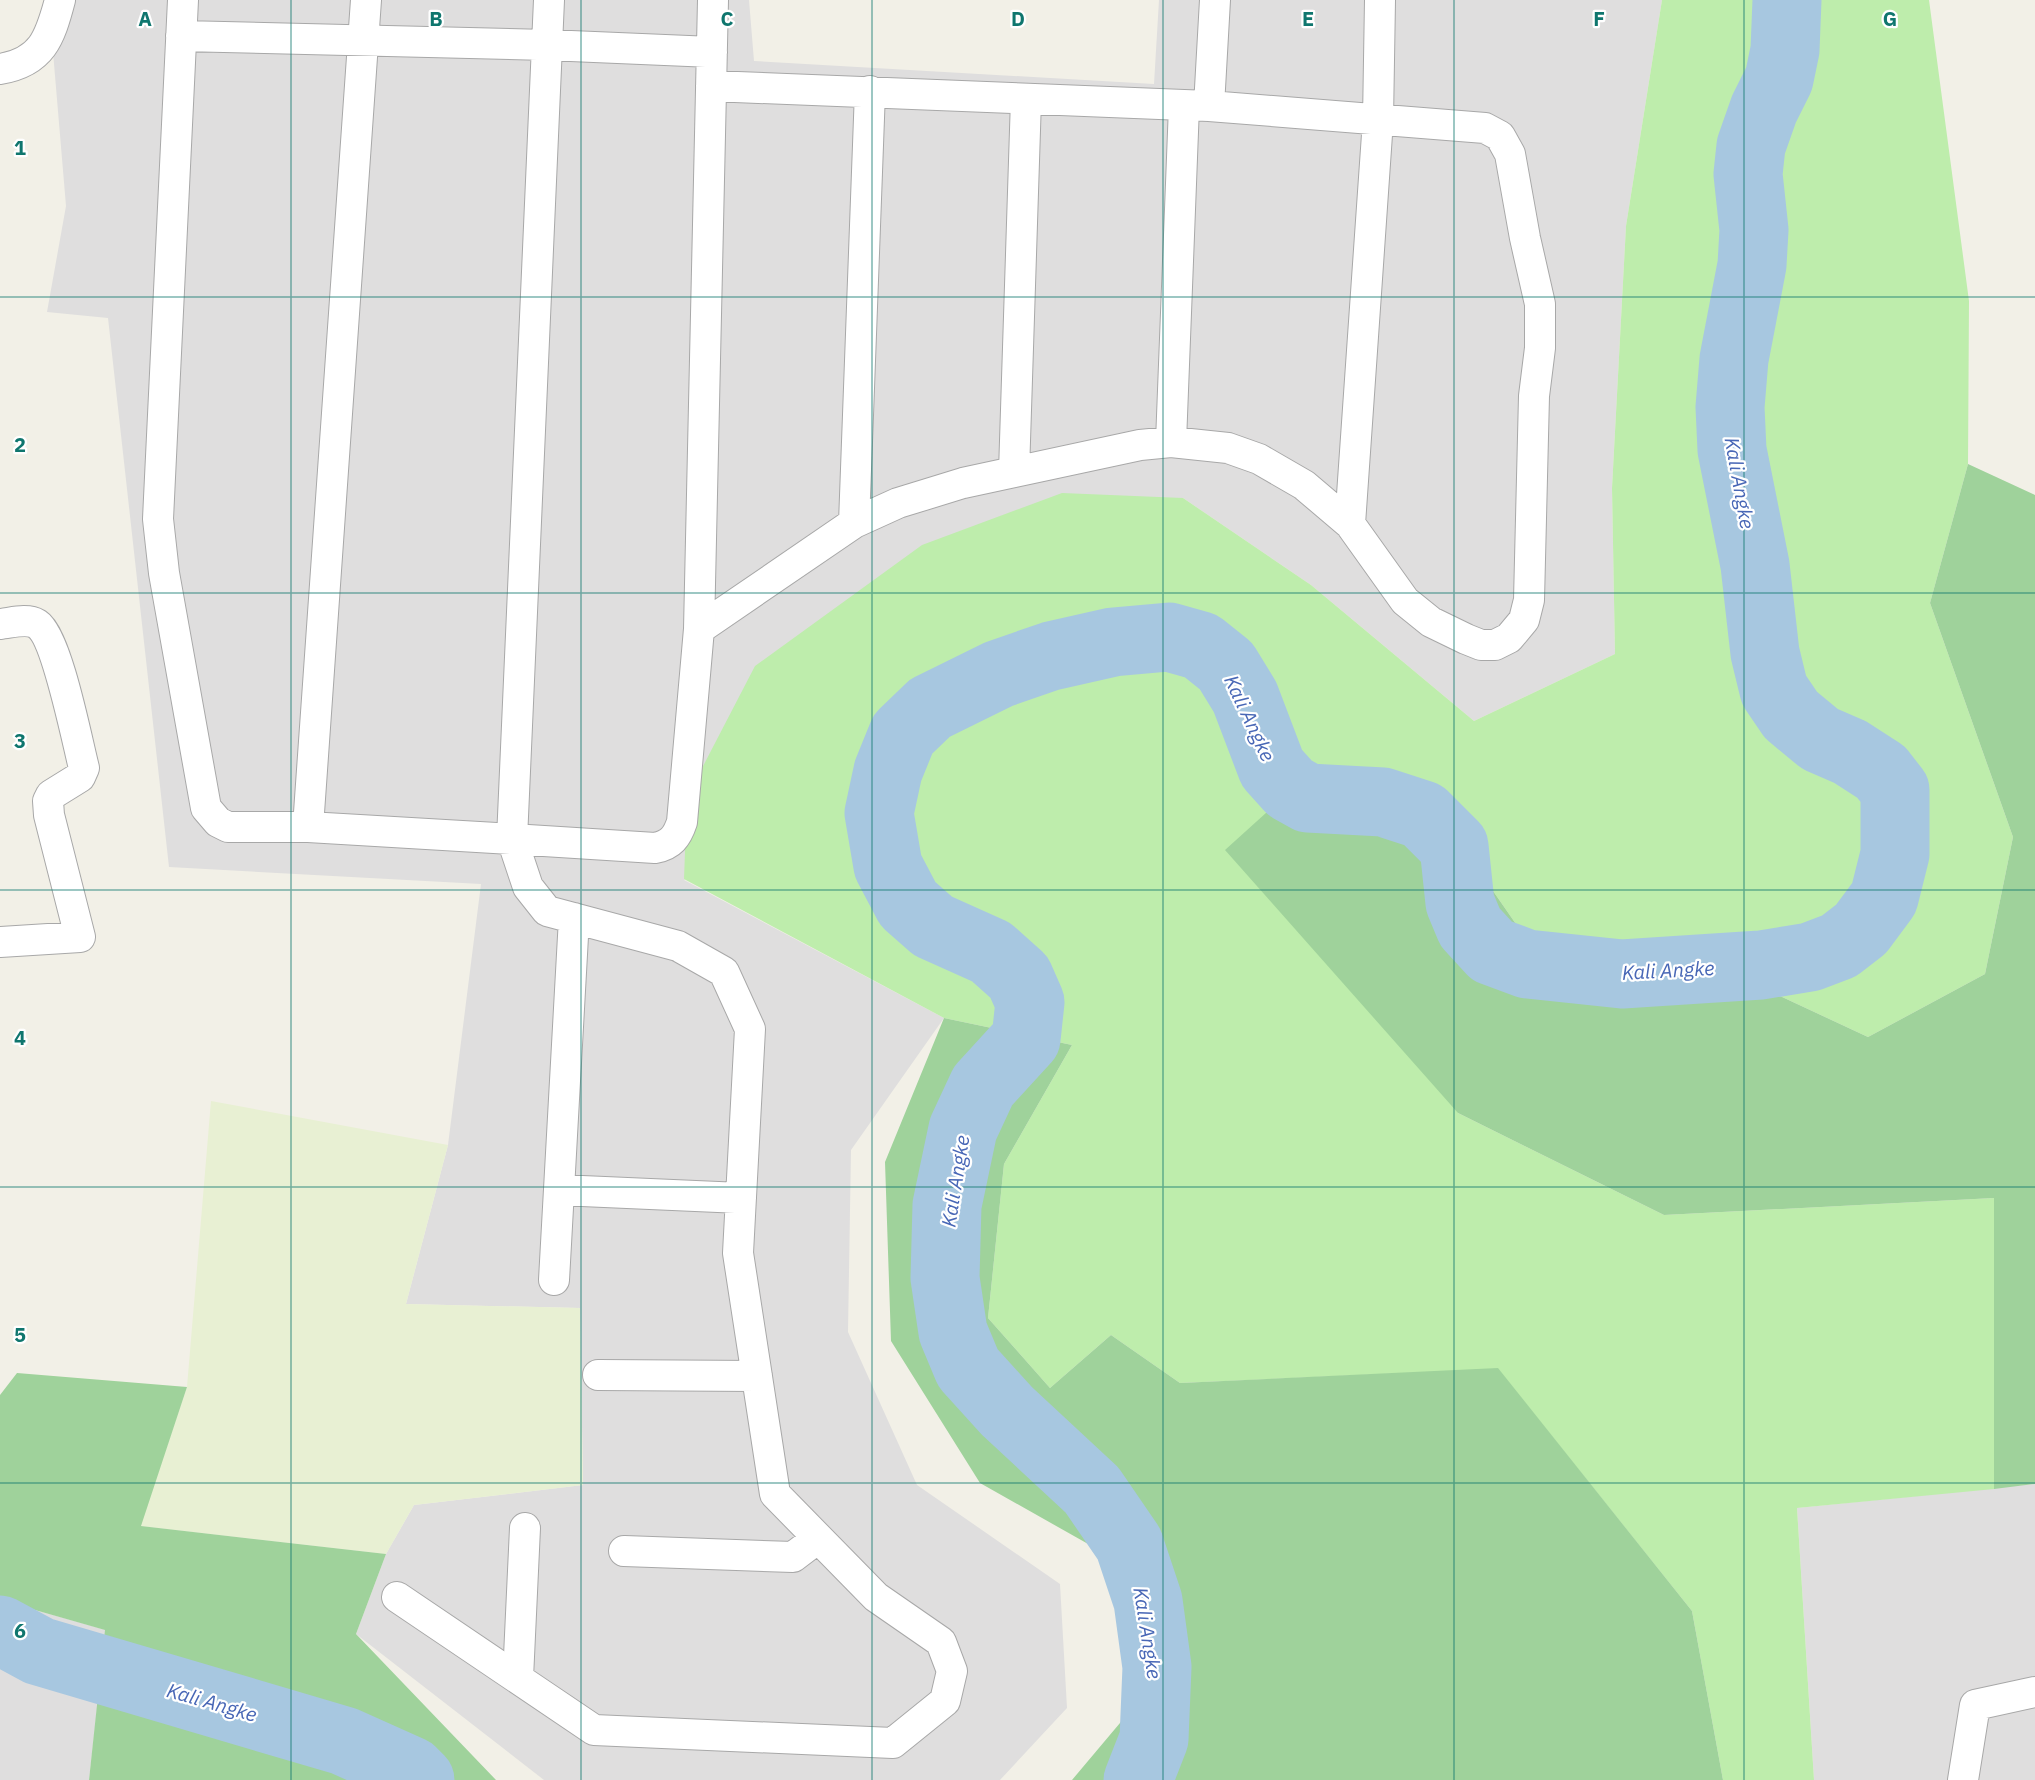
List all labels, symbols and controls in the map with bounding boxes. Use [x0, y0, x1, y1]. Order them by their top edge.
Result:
text: A [138, 5, 152, 32]
text: B [429, 5, 443, 32]
text: C [720, 5, 734, 32]
text: D [1011, 5, 1025, 32]
text: E [1302, 5, 1314, 32]
text: F [1593, 5, 1605, 32]
text: G [1883, 5, 1897, 32]
text: 1 [14, 134, 26, 161]
text: 2 [14, 431, 26, 458]
water label: Kali Angke [1719, 435, 1761, 531]
water label: Kali Angke [1218, 670, 1282, 766]
text: 3 [14, 727, 26, 754]
water label: Kali Angke [1621, 954, 1715, 986]
text: 4 [14, 1024, 26, 1051]
water label: Kali Angke [934, 1133, 976, 1229]
text: 5 [14, 1321, 26, 1348]
water label: Kali Angke [1127, 1585, 1169, 1681]
text: 6 [14, 1617, 26, 1644]
water label: Kali Angke [164, 1676, 260, 1728]

